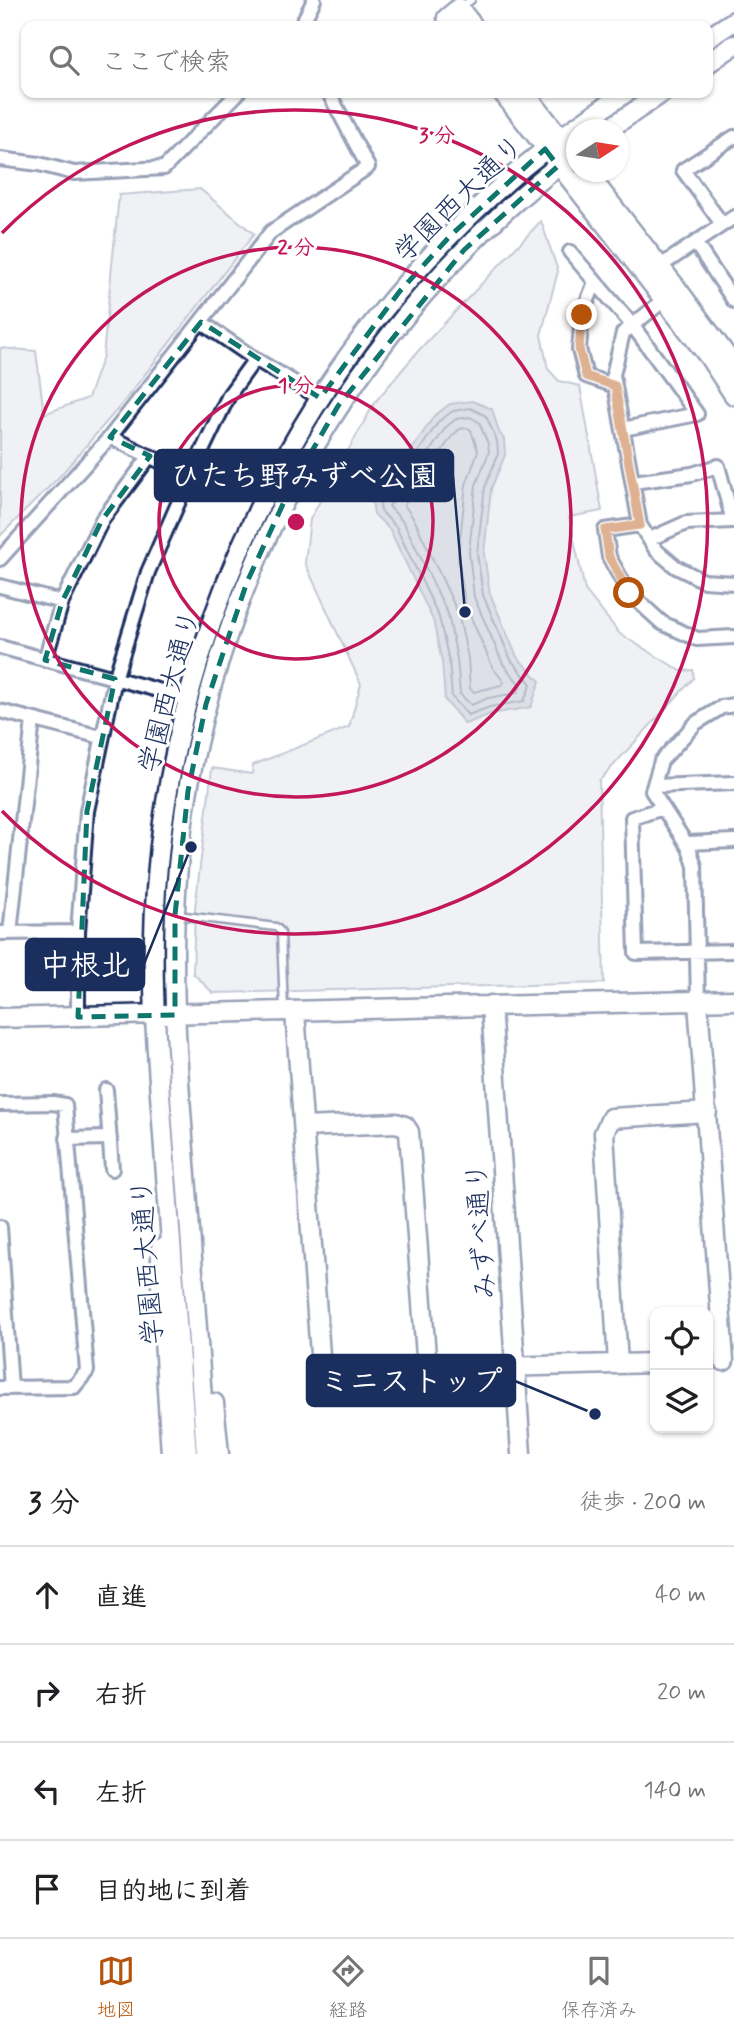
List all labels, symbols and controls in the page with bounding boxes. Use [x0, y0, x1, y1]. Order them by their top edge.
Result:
search box [21, 21, 713, 98]
icon: search [45, 41, 83, 79]
text: ここで検索 [101, 46, 231, 80]
north arrow [566, 119, 629, 182]
text: 3 分 [419, 122, 455, 150]
street label: 学園西大通り [386, 128, 533, 271]
text: 2 分 [278, 234, 314, 262]
route end [566, 299, 597, 330]
text: 1 分 [278, 372, 314, 400]
callout: ひたち野みずべ公園 [155, 450, 453, 501]
text: ひたち野みずべ公園 [170, 458, 438, 497]
centre of rings [284, 510, 308, 534]
route start [613, 577, 644, 608]
street label: 学園西大通り [131, 606, 210, 778]
callout: 中根北 [26, 939, 144, 990]
text: 中根北 [40, 947, 130, 986]
street label: みずべ通り [459, 1161, 506, 1301]
street label: 学園西大通り [124, 1177, 173, 1347]
map controls [650, 1307, 713, 1433]
button: locate [650, 1307, 713, 1370]
callout: ミニストップ [307, 1355, 515, 1406]
text: ミニストップ [320, 1363, 503, 1402]
button: layers [650, 1370, 713, 1433]
text: 3 分 [28, 1484, 80, 1523]
text: 徒歩 · 200 m [580, 1488, 706, 1518]
icon: ahead [28, 1576, 66, 1614]
text: 40 m [655, 1580, 706, 1610]
text: 直進 [95, 1581, 147, 1615]
icon: right [28, 1674, 66, 1712]
text: 20 m [657, 1678, 706, 1708]
text: 右折 [95, 1679, 147, 1713]
icon: left [28, 1772, 66, 1810]
text: 140 m [643, 1776, 706, 1806]
text: 左折 [95, 1777, 147, 1811]
icon: arrive [28, 1870, 66, 1908]
text: 目的地に到着 [95, 1875, 251, 1909]
tab: 地図 [97, 1952, 135, 2023]
tab: 経路 [329, 1952, 367, 2023]
tab: 保存済み [561, 1952, 637, 2023]

